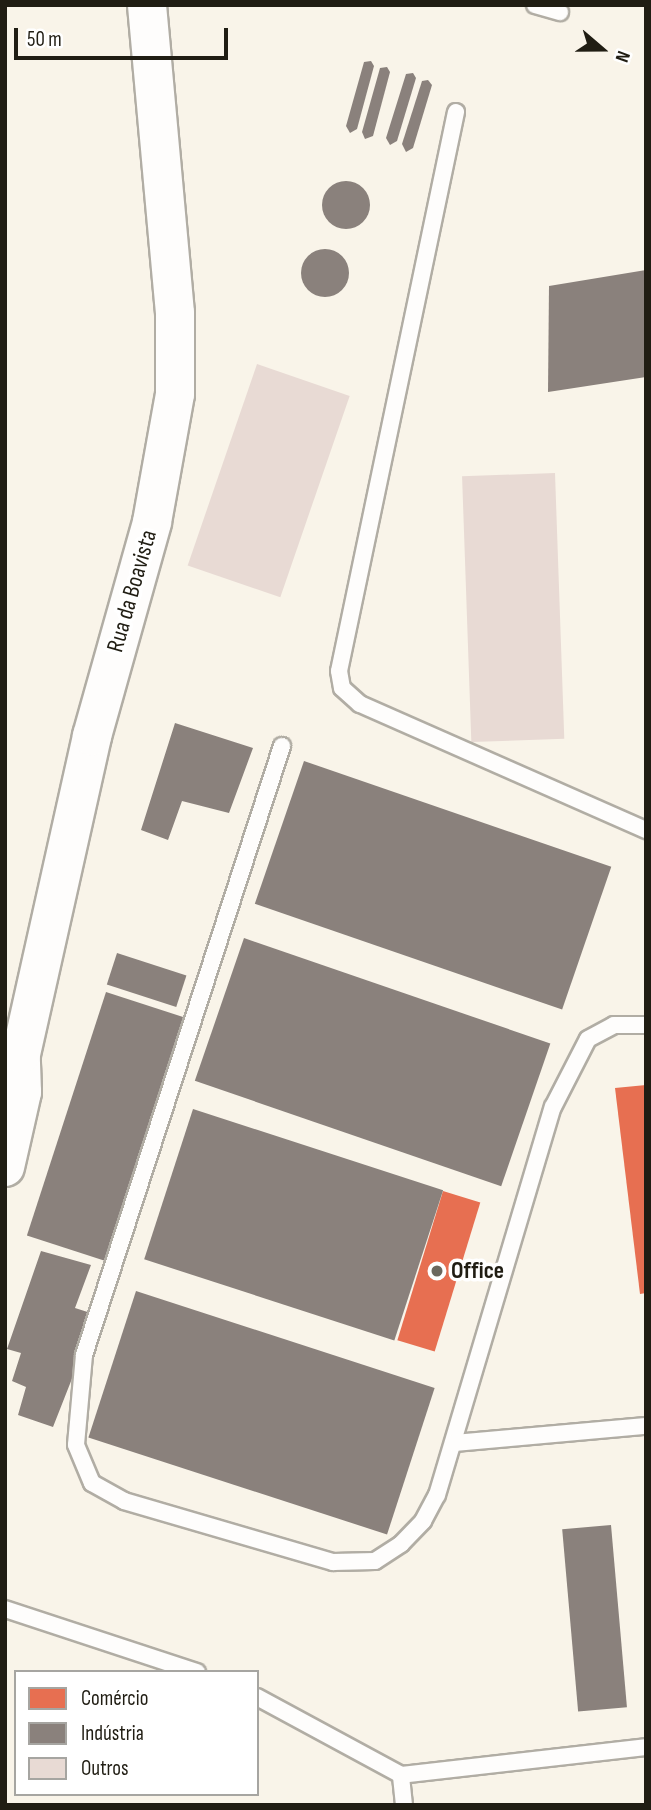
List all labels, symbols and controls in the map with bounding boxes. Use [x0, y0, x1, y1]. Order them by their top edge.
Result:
scale bar [18, 14, 231, 58]
north arrow [567, 14, 637, 84]
text: 50 m [27, 27, 62, 52]
text: N [610, 48, 635, 65]
street label: Rua da Boavista [101, 527, 163, 655]
place label: Office [451, 1257, 504, 1285]
marker: Office [429, 1263, 445, 1279]
legend [14, 1670, 259, 1796]
text: Comércio [81, 1686, 148, 1711]
text: Indústria [81, 1721, 144, 1746]
text: Outros [81, 1756, 128, 1781]

